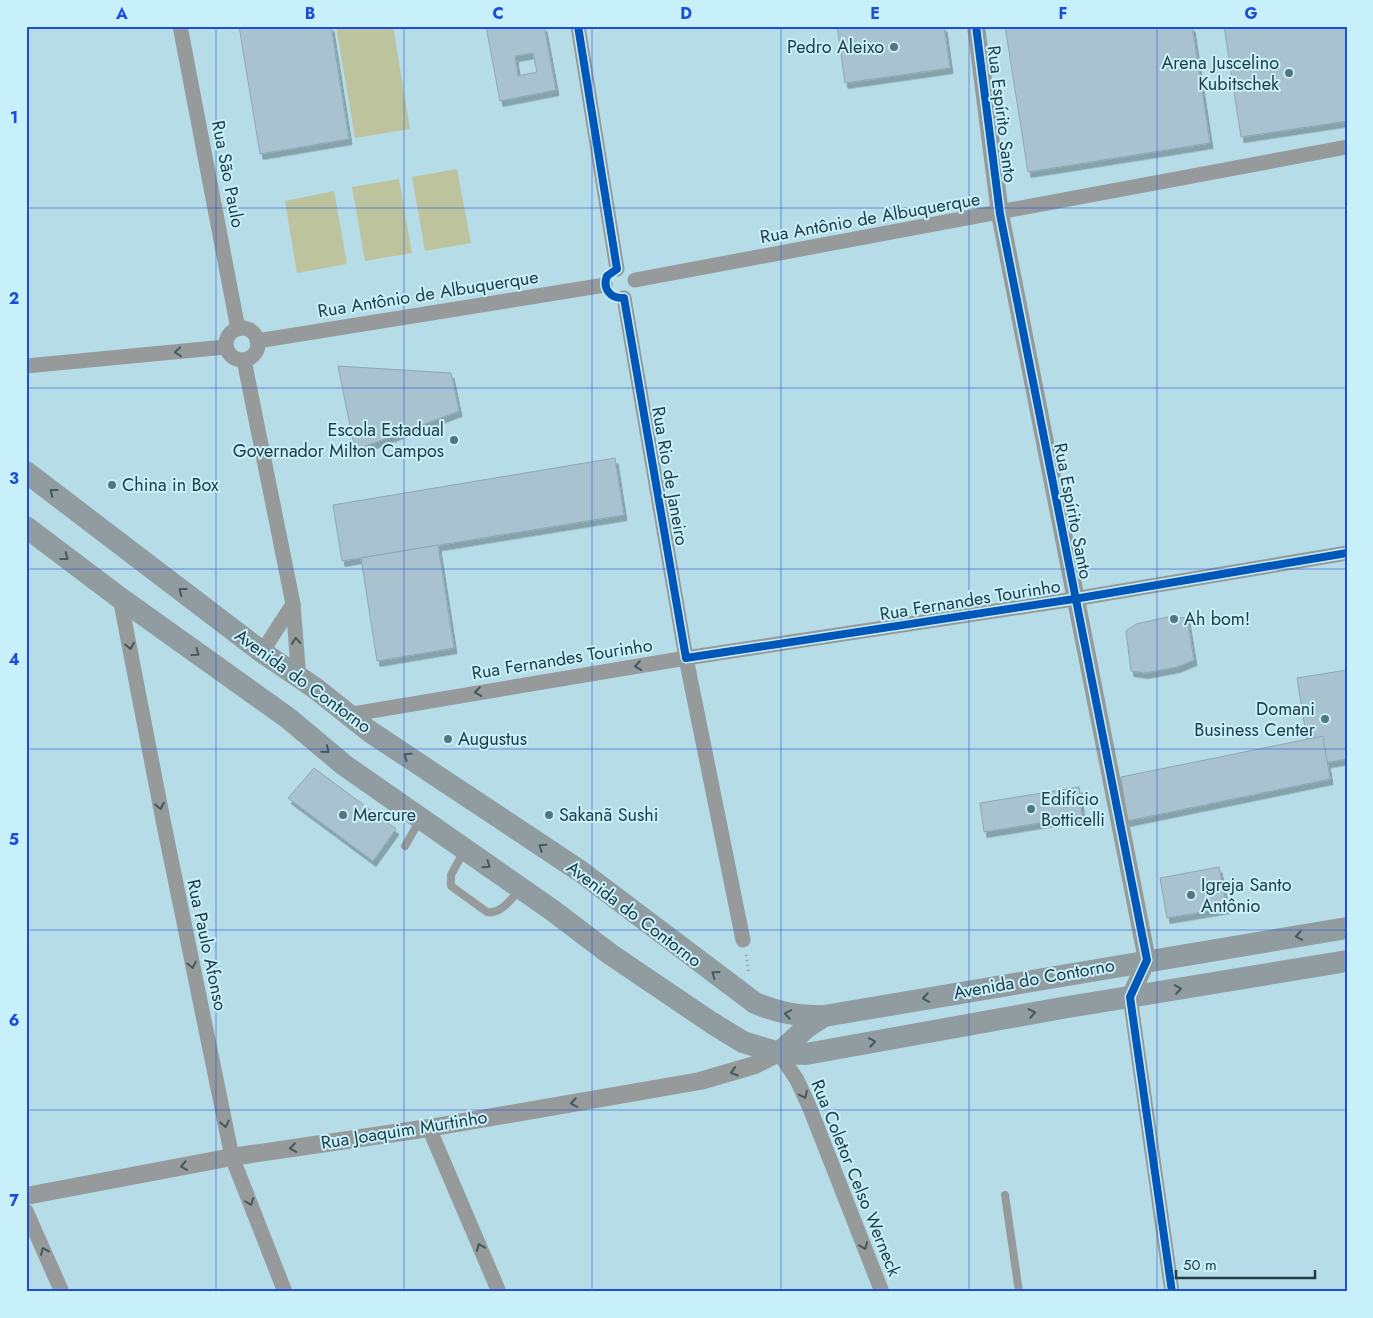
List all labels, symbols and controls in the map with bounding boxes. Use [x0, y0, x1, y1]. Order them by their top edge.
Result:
text: A [115, 2, 128, 25]
text: B [305, 2, 315, 25]
text: C [492, 2, 504, 25]
text: D [680, 2, 692, 25]
text: E [870, 2, 880, 25]
text: F [1059, 2, 1067, 25]
text: G [1244, 2, 1258, 25]
place label: Pedro Aleixo [787, 34, 884, 60]
marker: Pedro Aleixo [888, 41, 900, 53]
street label: Rua Espírito Santo [981, 44, 1023, 184]
place label: Arena Juscelino Kubitschek [1161, 50, 1279, 97]
marker: Arena Juscelino Kubitschek [1283, 67, 1295, 79]
text: 1 [10, 106, 18, 129]
street label: Rua São Paulo [205, 118, 251, 230]
street label: Rua Antônio de Albuquerque [758, 186, 982, 250]
street label: Rua Antônio de Albuquerque [316, 264, 540, 324]
text: 2 [9, 287, 19, 310]
one-way arrow [174, 346, 182, 357]
street label: Rua Rio de Janeiro [645, 404, 695, 548]
place label: Escola Estadual Governador Milton Campos [233, 417, 444, 464]
marker: Escola Estadual Governador Milton Campos [448, 434, 460, 446]
street label: Rua Espírito Santo [1047, 441, 1099, 581]
text: 3 [9, 467, 19, 490]
place label: China in Box [122, 472, 219, 498]
marker: China in Box [106, 479, 118, 491]
one-way arrow [49, 489, 58, 498]
one-way arrow [59, 551, 68, 559]
street label: Rua Fernandes Tourinho [878, 573, 1062, 627]
one-way arrow [178, 588, 188, 597]
place label: Ah bom! [1184, 606, 1250, 632]
marker: Ah bom! [1168, 613, 1180, 625]
street label: Avenida do Contorno [229, 623, 377, 740]
street label: Rua Fernandes Tourinho [470, 632, 654, 686]
one-way arrow [291, 637, 302, 645]
one-way arrow [124, 642, 134, 650]
one-way arrow [190, 647, 199, 655]
text: 4 [8, 648, 20, 671]
one-way arrow [634, 661, 642, 671]
one-way arrow [473, 687, 482, 697]
place label: Domani Business Center [1194, 696, 1316, 743]
marker: Domani Business Center [1319, 713, 1331, 725]
place label: Augustus [458, 726, 527, 752]
marker: Augustus [442, 733, 454, 745]
one-way arrow [320, 744, 329, 753]
one-way arrow [404, 753, 413, 762]
place label: Edifício Botticelli [1041, 786, 1105, 833]
one-way arrow [154, 801, 164, 810]
place label: Mercure [353, 802, 416, 828]
place label: Sakanã Sushi [559, 802, 658, 828]
marker: Edifício Botticelli [1025, 803, 1037, 815]
marker: Mercure [337, 809, 349, 821]
marker: Sakanã Sushi [543, 809, 555, 821]
text: 5 [9, 828, 19, 851]
one-way arrow [539, 843, 548, 853]
street label: Avenida do Contorno [561, 855, 707, 974]
one-way arrow [481, 859, 491, 868]
place label: Igreja Santo Antônio [1201, 872, 1292, 919]
street label: Rua Paulo Afonso [180, 877, 234, 1013]
marker: Igreja Santo Antônio [1185, 889, 1197, 901]
one-way arrow [1294, 930, 1303, 940]
street label: Avenida do Contorno [951, 952, 1117, 1006]
one-way arrow [187, 960, 197, 969]
one-way arrow [712, 972, 721, 980]
one-way arrow [1174, 984, 1182, 994]
one-way arrow [922, 992, 931, 1002]
text: 6 [9, 1009, 19, 1032]
one-way arrow [784, 1009, 793, 1019]
one-way arrow [1028, 1009, 1036, 1019]
one-way arrow [868, 1037, 876, 1047]
one-way arrow [730, 1067, 739, 1077]
street label: Rua Coletor Celso Werneck [805, 1076, 907, 1280]
one-way arrow [797, 1090, 808, 1099]
one-way arrow [570, 1097, 579, 1107]
street label: Rua Joaquim Murtinho [319, 1104, 489, 1156]
one-way arrow [220, 1120, 230, 1128]
one-way arrow [289, 1142, 297, 1152]
one-way arrow [180, 1160, 189, 1171]
text: 7 [9, 1189, 19, 1212]
one-way arrow [244, 1197, 254, 1206]
one-way arrow [858, 1241, 868, 1250]
one-way arrow [476, 1243, 487, 1252]
one-way arrow [39, 1247, 50, 1256]
scale bar [1176, 1248, 1314, 1280]
text: 50 m [1183, 1254, 1217, 1276]

